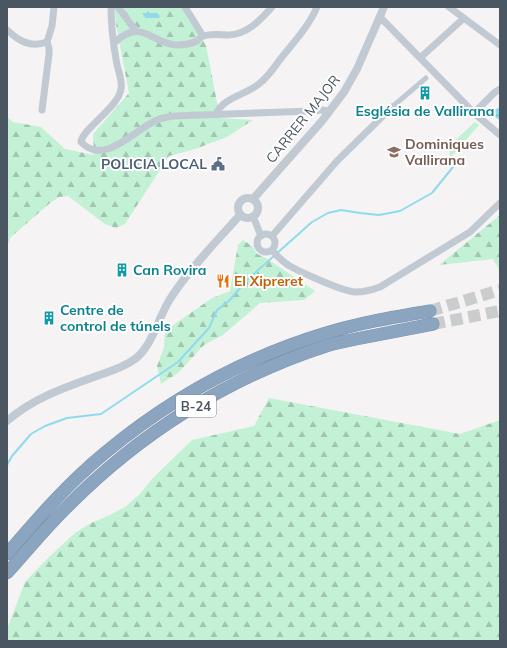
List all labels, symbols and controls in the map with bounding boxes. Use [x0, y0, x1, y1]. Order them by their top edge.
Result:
street label: CARRER MAJOR [262, 71, 344, 167]
building icon: Església de Vallirana [417, 85, 433, 101]
place label: Església de Vallirana [356, 102, 494, 120]
place label: Dominiques Vallirana [404, 135, 484, 169]
school or university icon: Dominiques Vallirana [386, 144, 402, 160]
place label: POLICIA LOCAL [101, 155, 207, 173]
public building icon: POLICIA LOCAL [210, 156, 226, 172]
place label: Can Rovira [133, 261, 206, 279]
building icon: Can Rovira [114, 262, 130, 278]
place label: El Xipreret [234, 272, 304, 290]
restaurant icon: El Xipreret [215, 273, 231, 289]
place label: Centre de control de túnels [60, 301, 171, 335]
building icon: Centre de control de túnels [41, 310, 57, 326]
road number: B-24 [176, 395, 216, 417]

